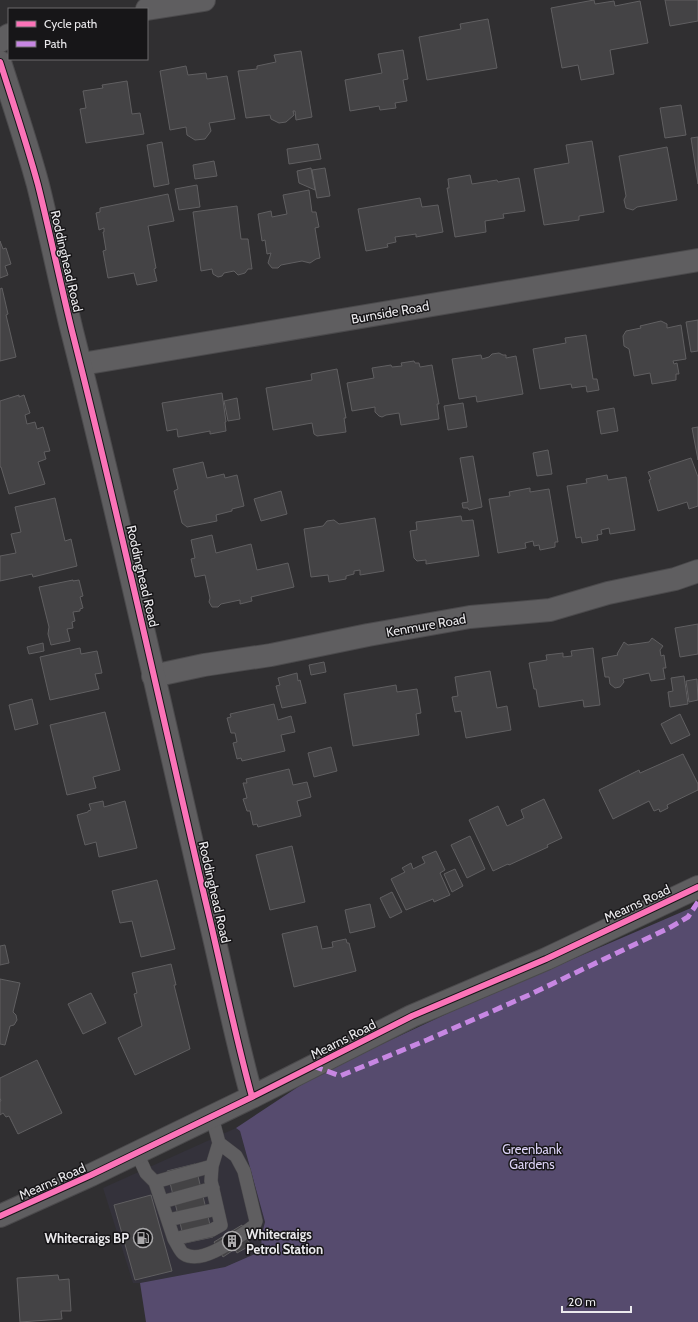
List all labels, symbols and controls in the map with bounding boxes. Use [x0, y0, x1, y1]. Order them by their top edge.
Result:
legend [8, 8, 148, 60]
text: Cycle path [44, 16, 97, 31]
text: Path [44, 36, 67, 51]
street label: Roddinghead Road [48, 209, 86, 313]
street label: Burnside Road [350, 297, 430, 327]
street label: Roddinghead Road [124, 524, 162, 628]
street label: Kenmure Road [385, 610, 467, 640]
street label: Roddinghead Road [196, 840, 234, 944]
street label: Mearns Road [601, 881, 673, 925]
street label: Mearns Road [308, 1016, 378, 1062]
park label: Greenbank Gardens [502, 1141, 562, 1172]
street label: Mearns Road [16, 1159, 88, 1203]
place label: Whitecraigs Petrol Station [246, 1226, 323, 1257]
fuel station icon: Whitecraigs BP [132, 1227, 154, 1249]
place label: Whitecraigs BP [44, 1230, 129, 1246]
building icon: Whitecraigs Petrol Station [221, 1230, 243, 1252]
scale bar [562, 1288, 631, 1314]
text: 20 m [568, 1294, 596, 1309]

